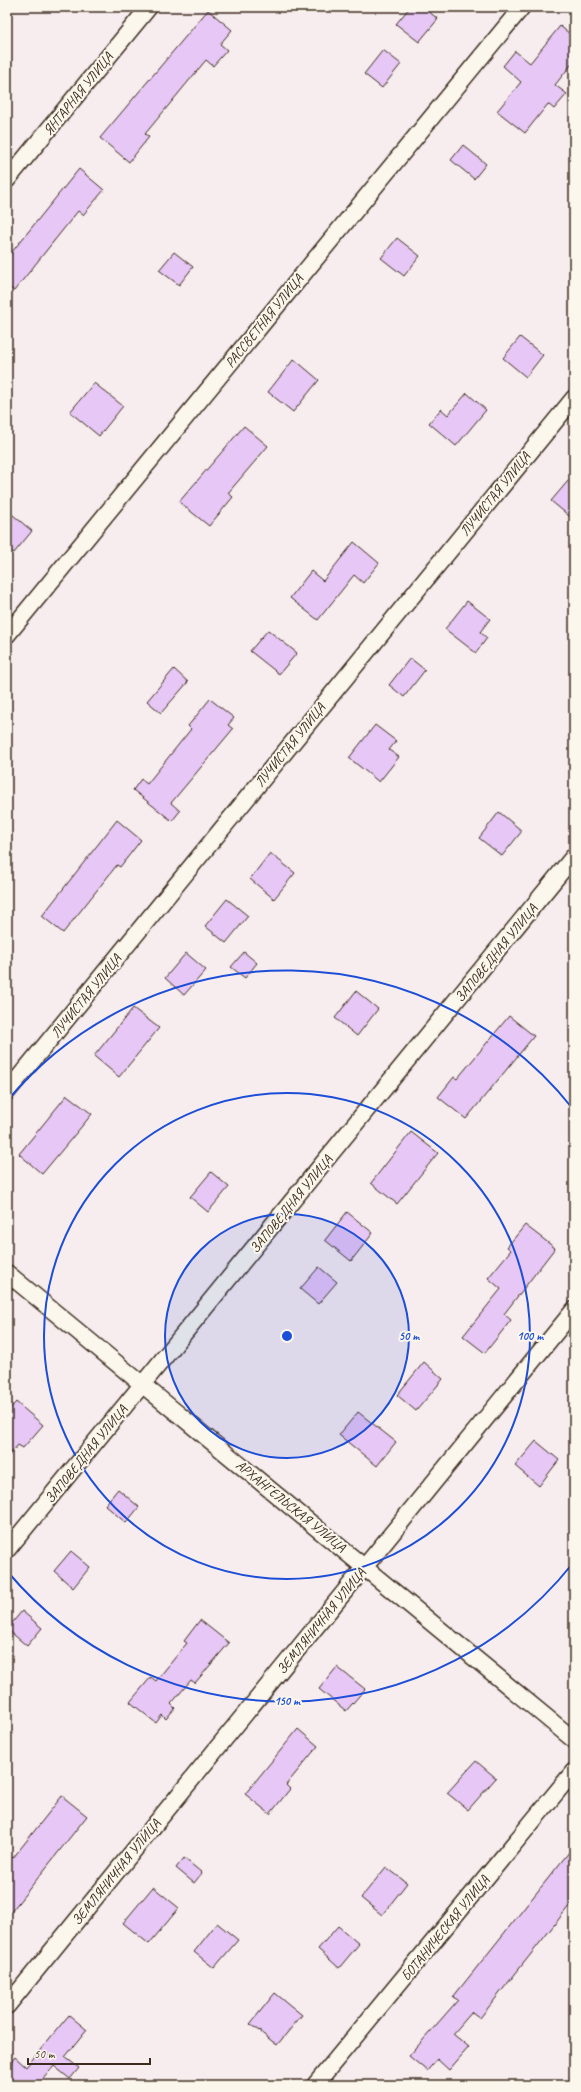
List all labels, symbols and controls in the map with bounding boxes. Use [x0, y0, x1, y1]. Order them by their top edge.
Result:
street label: ЯНТАРНАЯ УЛИЦА [39, 48, 117, 139]
street label: РАССВЕТНАЯ УЛИЦА [221, 270, 307, 371]
street label: ЛУЧИСТАЯ УЛИЦА [456, 448, 534, 539]
street label: ЛУЧИСТАЯ УЛИЦА [251, 699, 329, 790]
street label: ЗАПОВЕДНАЯ УЛИЦА [451, 900, 541, 1006]
street label: ЛУЧИСТАЯ УЛИЦА [47, 950, 125, 1041]
street label: ЗАПОВЕДНАЯ УЛИЦА [246, 1151, 336, 1257]
text: 50 m [399, 1328, 420, 1344]
text: 100 m [517, 1328, 544, 1344]
centre of rings [280, 1329, 294, 1343]
street label: ЗАПОВЕДНАЯ УЛИЦА [41, 1401, 131, 1507]
street label: АРХАНГЕЛЬСКАЯ УЛИЦА [233, 1456, 350, 1556]
street label: ЗЕМЛЯНИЧНАЯ УЛИЦА [273, 1564, 370, 1677]
text: 150 m [274, 1693, 301, 1709]
street label: ЗЕМЛЯНИЧНАЯ УЛИЦА [68, 1815, 165, 1928]
street label: БОТАНИЧЕСКАЯ УЛИЦА [397, 1871, 493, 1984]
scale bar [28, 2040, 150, 2066]
text: 50 m [34, 2046, 56, 2062]

